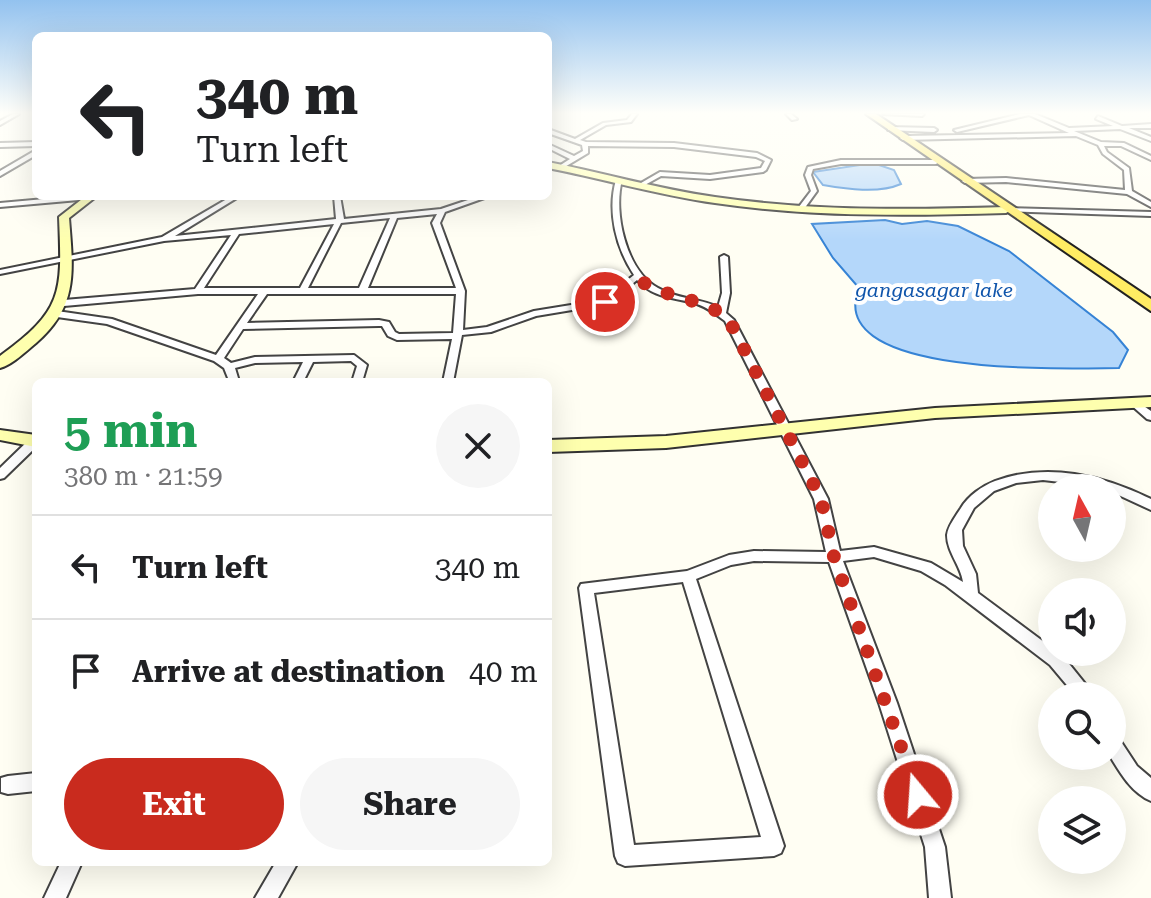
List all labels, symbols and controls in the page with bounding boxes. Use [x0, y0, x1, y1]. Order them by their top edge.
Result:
text: 340 m [196, 62, 358, 128]
icon: left [64, 64, 168, 168]
text: Turn left [196, 129, 348, 171]
pin [571, 268, 639, 336]
water label: gangasagar lake [854, 278, 1013, 302]
icon: arrive [583, 280, 627, 324]
text: 5 min [64, 403, 197, 459]
button: close [436, 404, 520, 488]
text: 380 m · 21:59 [64, 461, 223, 491]
north arrow [1038, 474, 1126, 562]
map controls [1038, 474, 1126, 874]
icon: left [64, 545, 108, 589]
text: Turn left [132, 550, 268, 585]
text: 340 m [435, 550, 520, 585]
button: sound [1038, 578, 1126, 666]
icon: arrive [64, 649, 108, 693]
text: Arrive at destination [132, 654, 445, 689]
text: 40 m [469, 654, 538, 689]
button: search [1038, 682, 1126, 770]
position arrow [876, 753, 960, 837]
button: Exit [64, 758, 284, 850]
button: Share [300, 758, 520, 850]
button: layers [1038, 786, 1126, 874]

